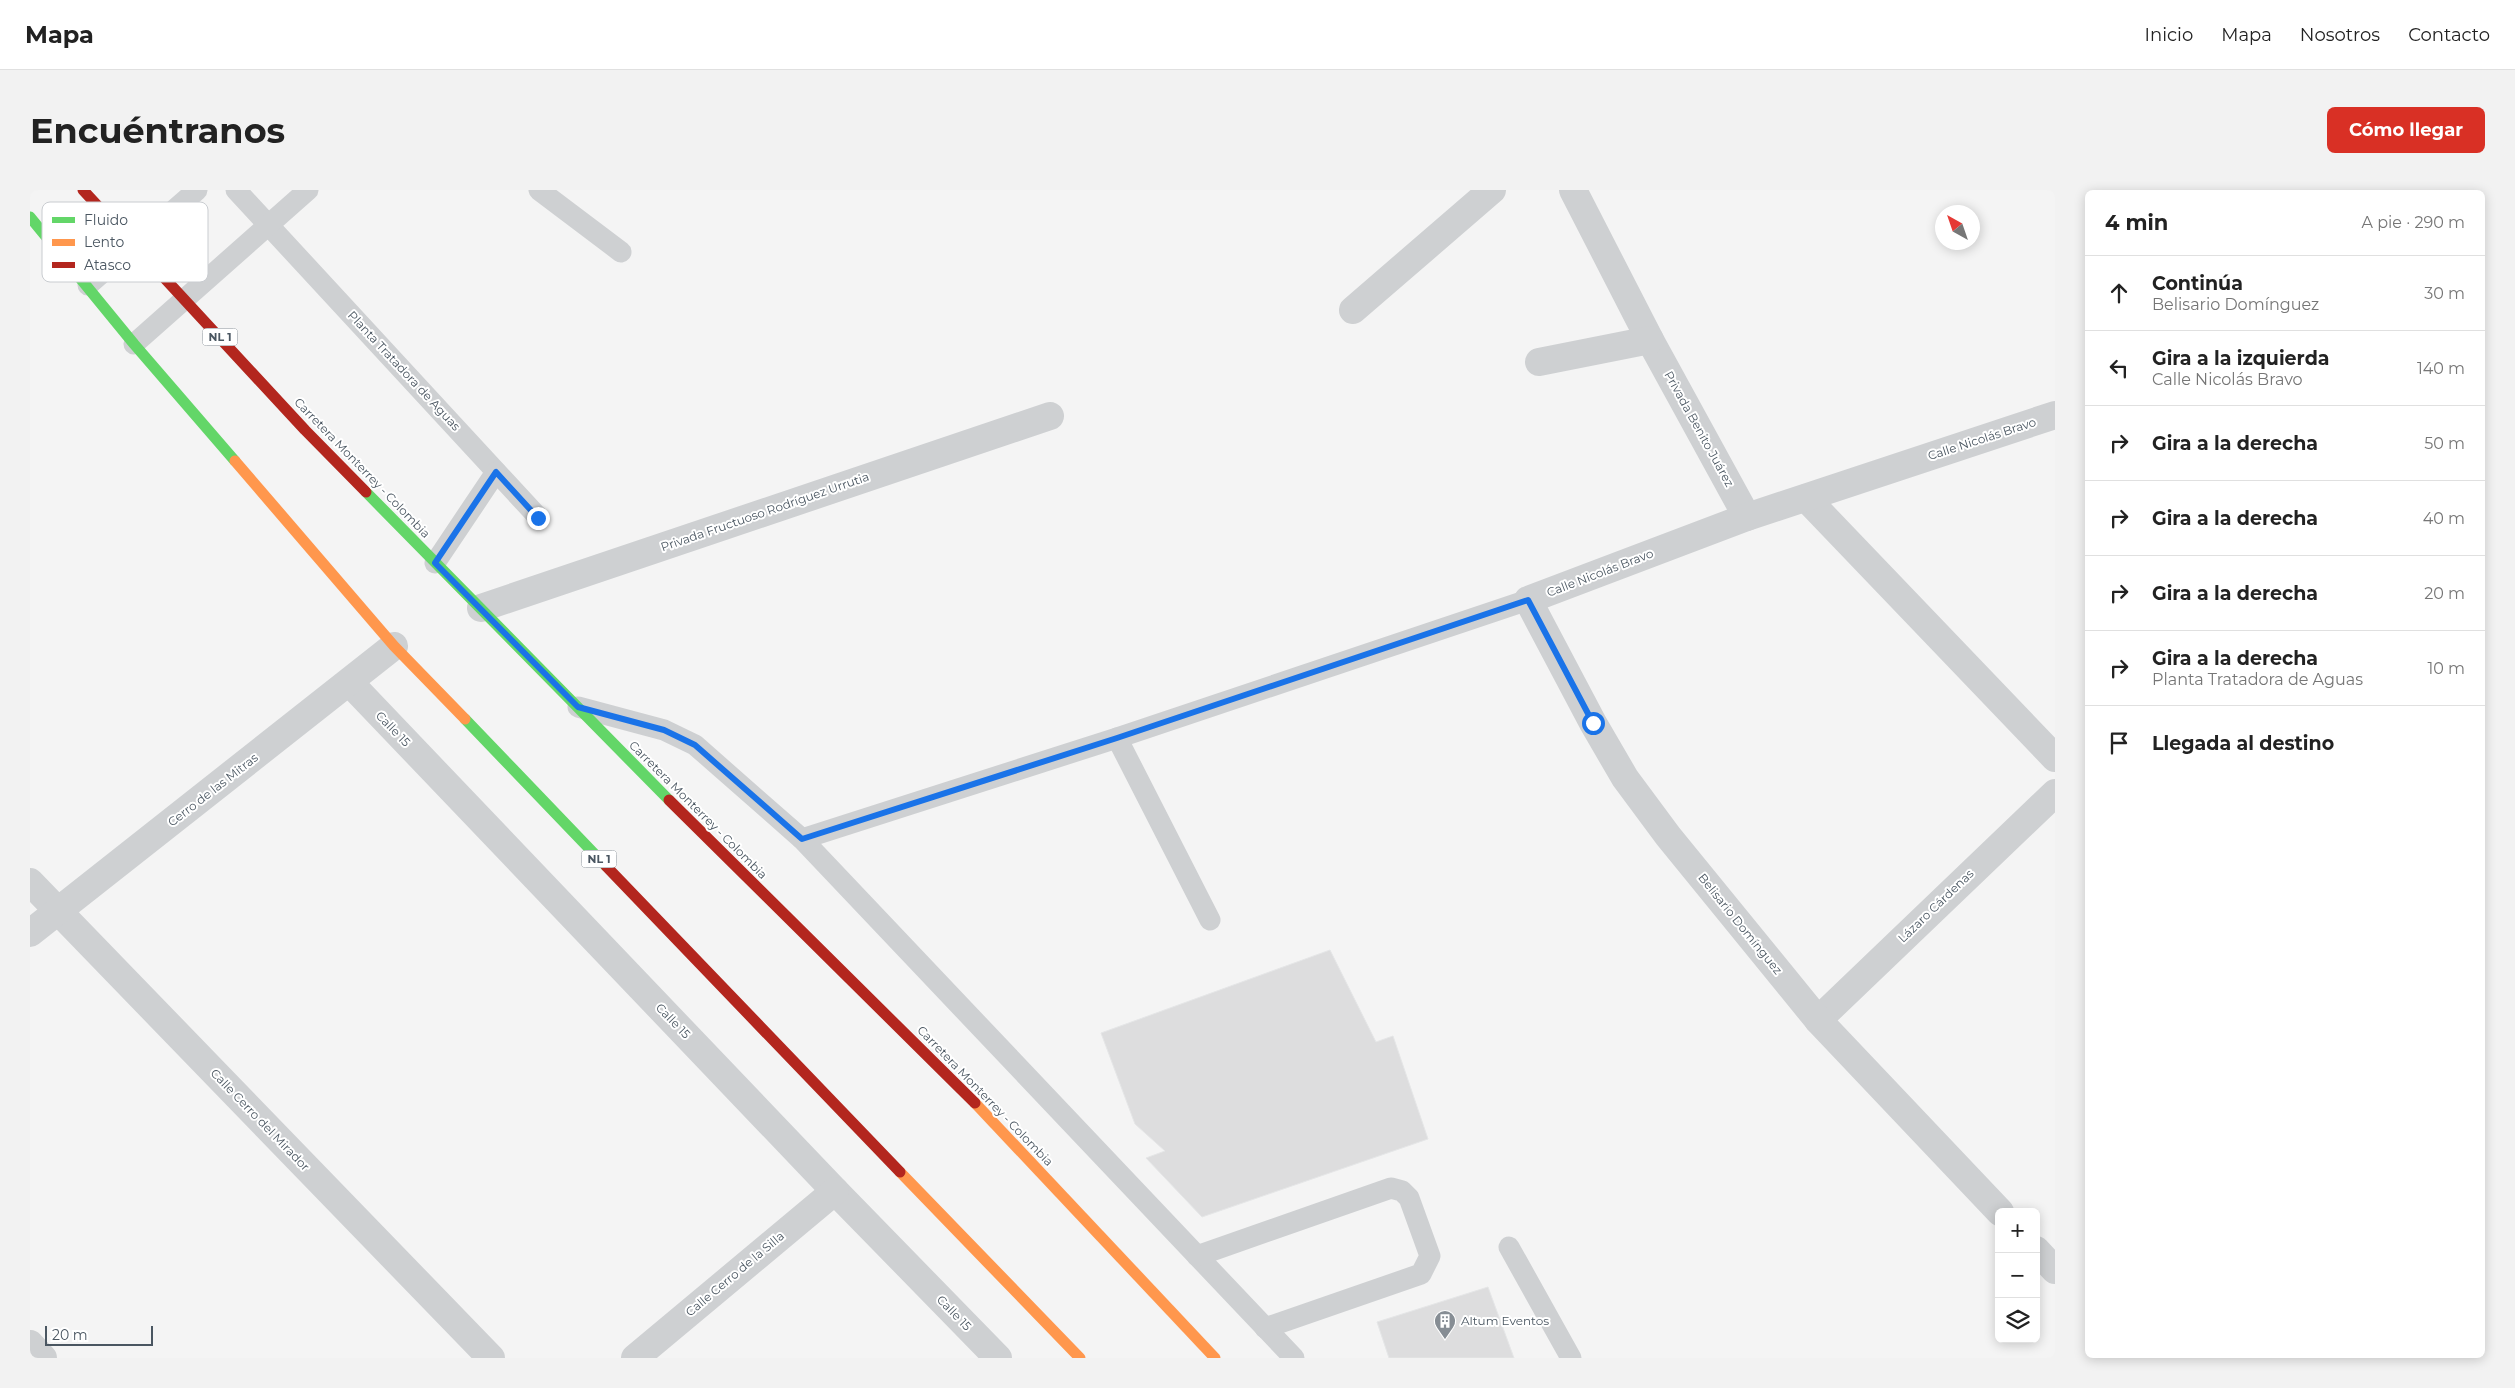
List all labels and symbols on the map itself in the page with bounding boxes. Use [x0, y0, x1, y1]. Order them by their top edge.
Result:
legend [42, 202, 208, 282]
north arrow [1935, 205, 1980, 250]
text: Fluido [84, 211, 128, 229]
text: Lento [84, 233, 124, 251]
text: Atasco [84, 256, 131, 274]
street label: Planta Tratadora de Aguas [345, 308, 464, 434]
road number: NL 1 [202, 328, 238, 346]
street label: Privada Benito Juárez [1661, 368, 1738, 489]
street label: Carretera Monterrey - Colombia [291, 394, 433, 541]
street label: Calle Nicolás Bravo [1926, 414, 2038, 463]
street label: Privada Fructuoso Rodríguez Urrutia [659, 469, 871, 554]
route end [527, 507, 550, 530]
street label: Calle Nicolás Bravo [1544, 545, 1655, 600]
street label: Calle 15 [373, 708, 414, 750]
route start [1582, 712, 1605, 735]
street label: Carretera Monterrey - Colombia [626, 737, 771, 882]
street label: Cerro de las Mitras [165, 750, 261, 829]
road number: NL 1 [582, 851, 616, 868]
street label: Lázaro Cárdenas [1895, 866, 1977, 946]
street label: Belisario Domínguez [1695, 870, 1786, 977]
street label: Calle 15 [653, 1000, 694, 1042]
street label: Carretera Monterrey - Colombia [914, 1022, 1056, 1169]
street label: Calle Cerro del Mirador [208, 1065, 313, 1174]
street label: Calle Cerro de la Silla [682, 1228, 787, 1319]
street label: Calle 15 [934, 1292, 975, 1334]
building icon: Altum Eventos [1433, 1309, 1457, 1340]
place label: Altum Eventos [1461, 1313, 1549, 1328]
scale bar [45, 1323, 152, 1346]

